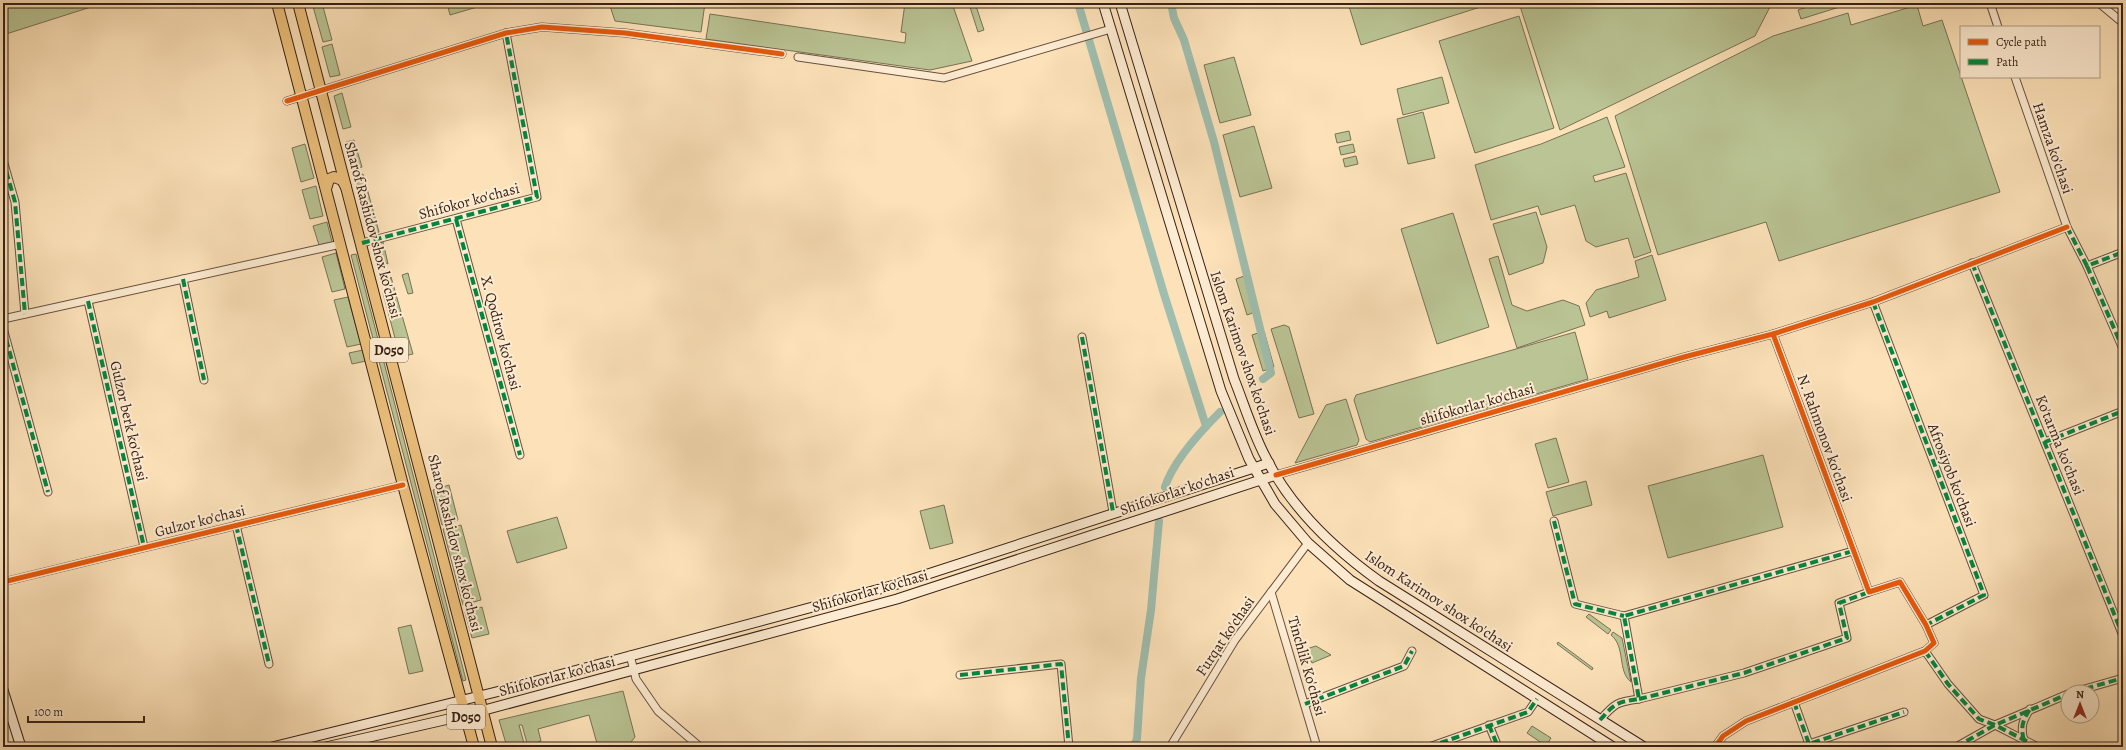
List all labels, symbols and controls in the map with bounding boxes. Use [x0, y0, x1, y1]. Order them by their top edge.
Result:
legend [1960, 26, 2100, 78]
text: Cycle path [1996, 34, 2047, 50]
text: Path [1996, 54, 2019, 70]
street label: Hamza ko'chasi [2028, 100, 2078, 196]
street label: Sharof Rashidov shox ko'chasi [340, 139, 406, 321]
street label: Shifokor ko'chasi [416, 178, 522, 224]
street label: Islom Karimov shox ko'chasi [1205, 268, 1281, 438]
street label: X. Qodirov ko'chasi [476, 274, 526, 392]
road number: D050 [370, 338, 408, 362]
street label: Gulzor berk ko'chasi [105, 359, 153, 483]
street label: N. Rahmonov ko'chasi [1793, 371, 1857, 505]
street label: shifokorlar ko'chasi [1417, 378, 1537, 430]
street label: Ko'tarma ko'chasi [2031, 392, 2089, 498]
street label: Afrosiyob ko'chasi [1923, 419, 1981, 530]
street label: Sharof Rashidov shox ko'chasi [423, 452, 487, 634]
street label: Shifokorlar ko'chasi [1117, 462, 1237, 520]
street label: Gulzor ko'chasi [153, 500, 247, 542]
street label: Islom Karimov shox ko'chasi [1361, 546, 1517, 656]
street label: Shifokorlar ko'chasi [810, 565, 930, 617]
street label: Furqat ko'chasi [1191, 592, 1259, 680]
street label: Tinchlik Ko'chasi [1283, 614, 1331, 718]
street label: Shifokorlar ko'chasi [496, 651, 618, 701]
north arrow [2060, 684, 2100, 724]
text: N [2076, 687, 2084, 702]
scale bar [28, 698, 144, 724]
text: 100 m [34, 704, 63, 720]
road number: D050 [447, 705, 485, 729]

